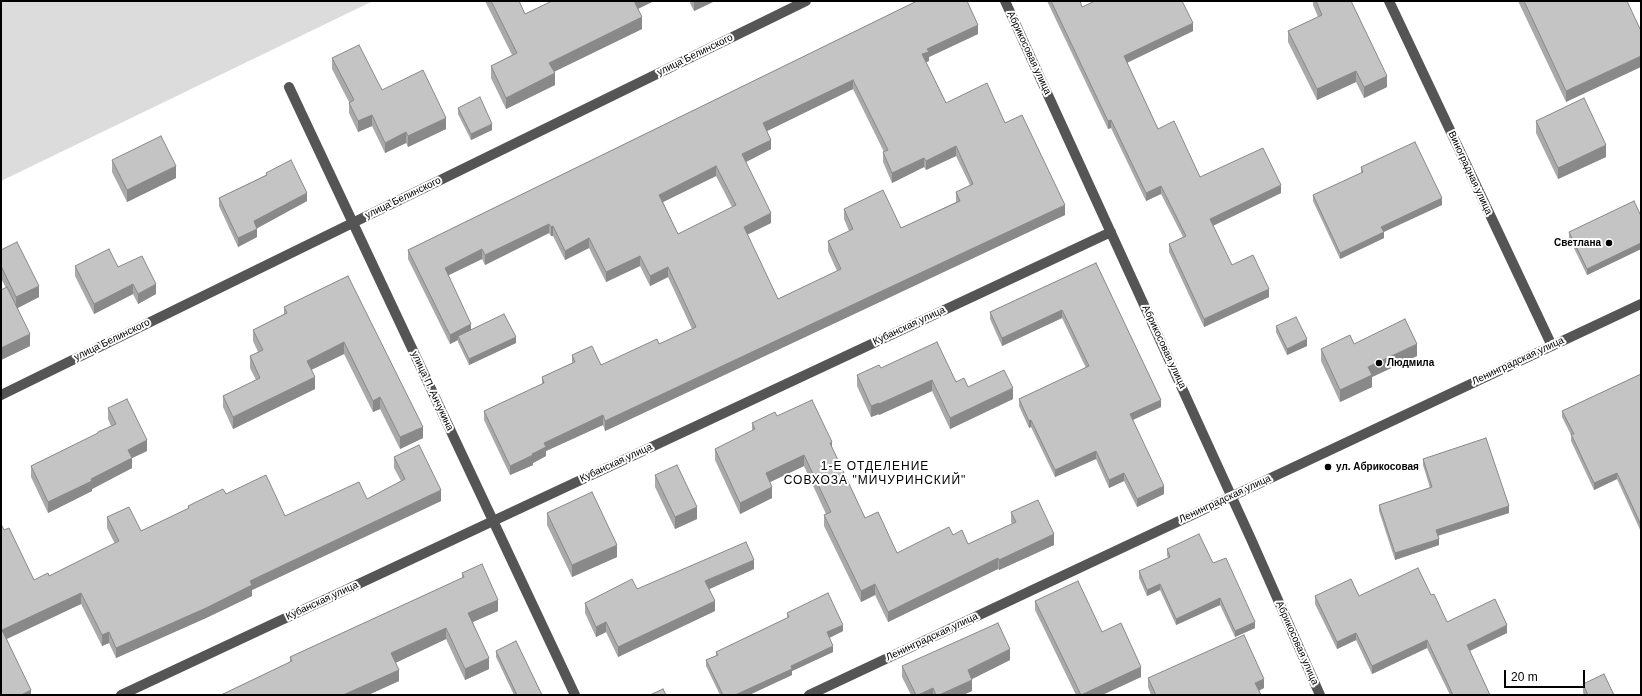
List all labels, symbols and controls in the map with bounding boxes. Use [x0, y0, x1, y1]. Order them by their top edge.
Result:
street label: Абрикосовая улица [1004, 9, 1054, 97]
street label: улица Белинского [655, 31, 735, 79]
street label: Виноградная улица [1445, 129, 1495, 217]
street label: улица Белинского [363, 174, 443, 222]
place label: Светлана [1554, 237, 1601, 249]
marker: Светлана [1604, 238, 1614, 248]
street label: Абрикосовая улица [1139, 303, 1189, 391]
street label: Кубанская улица [871, 304, 947, 348]
street label: улица Белинского [72, 316, 152, 364]
street label: Ленинградская улица [1470, 334, 1566, 388]
street label: улица П. Анчукина [408, 349, 456, 433]
place label: Людмила [1387, 357, 1434, 369]
marker: Людмила [1374, 358, 1384, 368]
street label: Кубанская улица [578, 441, 654, 485]
district label: 1-Е ОТДЕЛЕНИЕ СОВХОЗА "МИЧУРИНСКИЙ" [784, 460, 966, 488]
place label: ул. Абрикосовая [1336, 461, 1419, 473]
marker: ул. Абрикосовая [1323, 462, 1333, 472]
street label: Ленинградская улица [1177, 472, 1273, 526]
street label: Кубанская улица [284, 579, 360, 623]
street label: Абрикосовая улица [1273, 599, 1321, 687]
street label: Ленинградская улица [884, 610, 980, 664]
scale bar [1506, 662, 1587, 688]
text: 20 m [1511, 670, 1538, 684]

